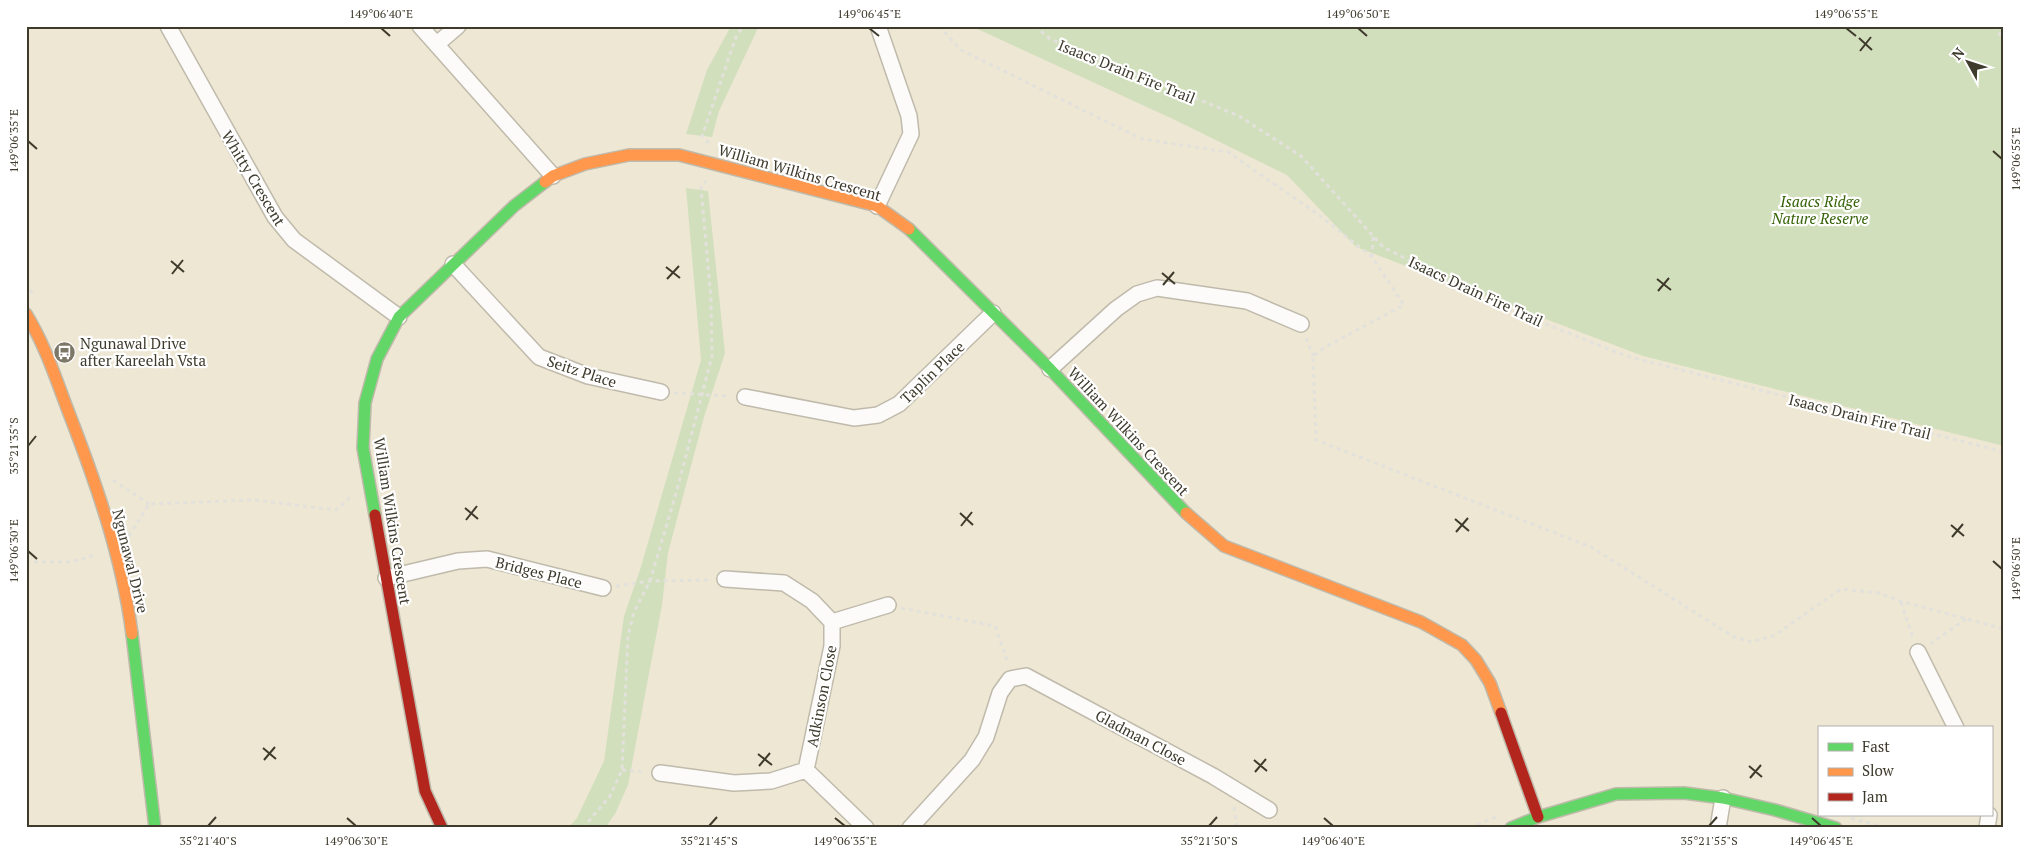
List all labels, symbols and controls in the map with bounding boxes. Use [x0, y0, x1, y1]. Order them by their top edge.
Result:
text: 149°06'40"E [349, 6, 413, 21]
text: 149°06'45"E [837, 6, 901, 21]
text: 149°06'50"E [1326, 6, 1390, 21]
text: 149°06'55"E [1814, 6, 1878, 21]
street label: Isaacs Drain Fire Trail [1056, 34, 1198, 108]
north arrow [1942, 38, 1992, 88]
text: N [1947, 43, 1969, 63]
text: 149°06'35"E [6, 109, 21, 173]
street label: Whitty Crescent [218, 127, 291, 230]
text: 149°06'55"E [2008, 127, 2023, 191]
street label: William Wilkins Crescent [716, 139, 884, 205]
park label: Isaacs Ridge Nature Reserve [1771, 191, 1868, 228]
street label: Isaacs Drain Fire Trail [1406, 251, 1546, 331]
place label: Ngunawal Drive after Kareelah Vsta [80, 333, 206, 370]
street label: Taplin Place [896, 336, 968, 408]
bus stop icon: Ngunawal Drive after Kareelah Vsta [52, 340, 76, 364]
street label: Seitz Place [545, 350, 619, 392]
street label: William Wilkins Crescent [1064, 362, 1194, 500]
street label: Isaacs Drain Fire Trail [1787, 389, 1933, 443]
text: 35°21'35"S [6, 417, 21, 475]
street label: William Wilkins Crescent [370, 436, 416, 606]
street label: Ngunawal Drive [108, 507, 154, 615]
text: 149°06'30"E [6, 519, 21, 583]
text: 149°06'50"E [2008, 537, 2023, 601]
street label: Bridges Place [494, 552, 584, 592]
street label: Adkinson Close [801, 643, 841, 749]
street label: Gladman Close [1092, 705, 1190, 769]
legend [1818, 726, 1992, 816]
text: Fast [1862, 736, 1890, 756]
text: Slow [1862, 760, 1895, 780]
text: Jam [1862, 786, 1888, 806]
text: 35°21'40"S [179, 833, 237, 848]
text: 149°06'30"E [324, 833, 388, 848]
text: 35°21'45"S [680, 833, 738, 848]
text: 149°06'35"E [813, 833, 877, 848]
text: 35°21'50"S [1180, 833, 1238, 848]
text: 149°06'40"E [1301, 833, 1365, 848]
text: 35°21'55"S [1680, 833, 1738, 848]
text: 149°06'45"E [1789, 833, 1853, 848]

